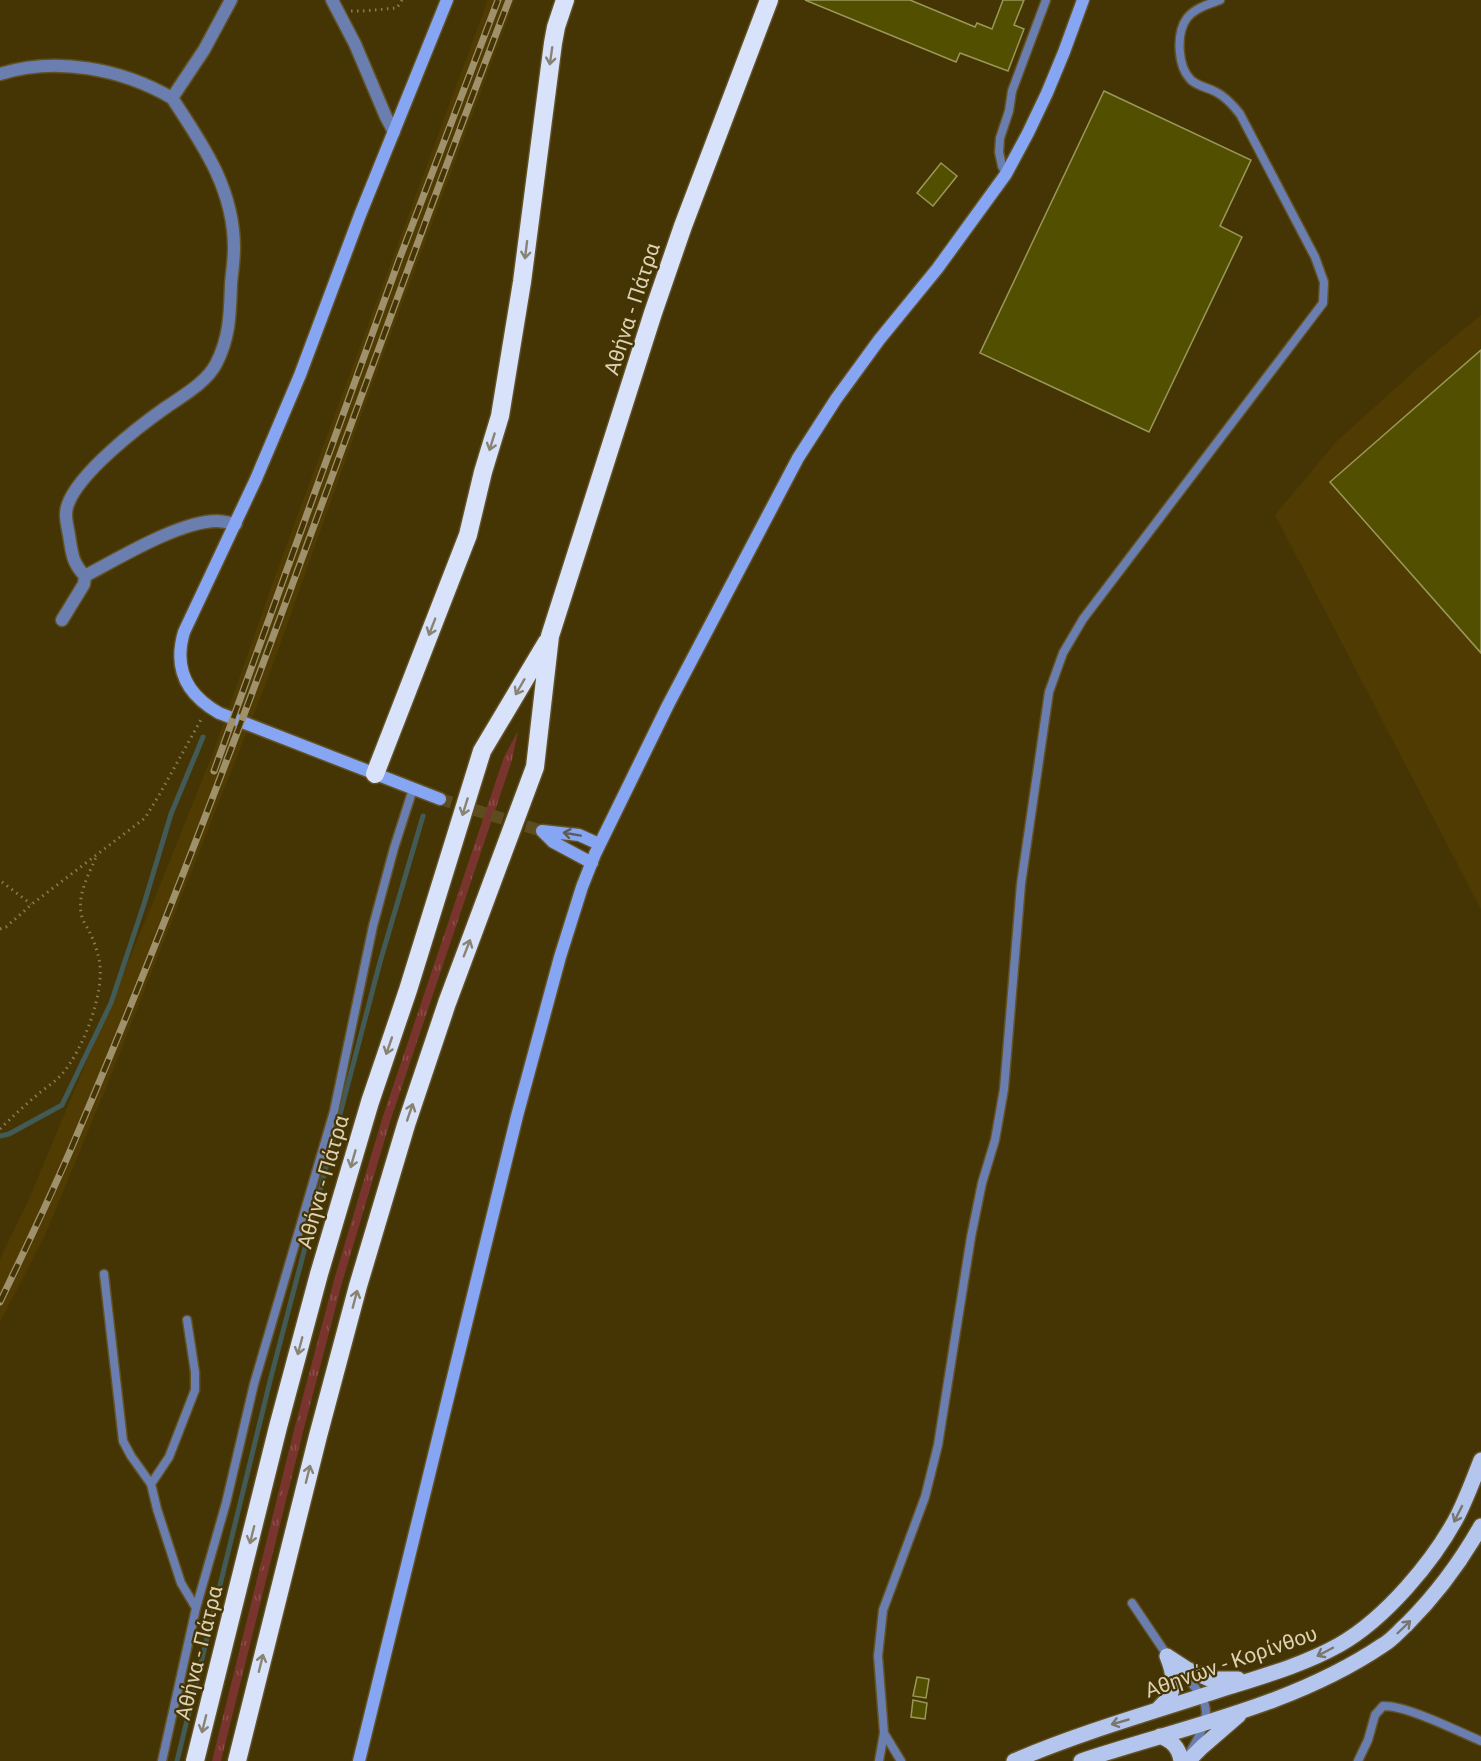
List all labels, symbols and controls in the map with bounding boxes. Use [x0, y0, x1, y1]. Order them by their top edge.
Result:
one-way arrow [545, 46, 556, 66]
one-way arrow [520, 239, 531, 259]
street label: Αθήνα - Πάτρα [599, 240, 665, 378]
one-way arrow [486, 432, 497, 451]
one-way arrow [426, 617, 437, 636]
one-way arrow [514, 678, 526, 695]
one-way arrow [459, 797, 470, 816]
one-way arrow [562, 829, 582, 840]
one-way arrow [462, 940, 473, 958]
one-way arrow [383, 1036, 394, 1055]
one-way arrow [405, 1103, 416, 1122]
street label: Αθήνα - Πάτρα [293, 1113, 353, 1251]
one-way arrow [347, 1149, 358, 1168]
one-way arrow [349, 1290, 361, 1309]
one-way arrow [293, 1336, 305, 1355]
one-way arrow [303, 1465, 315, 1484]
one-way arrow [1452, 1504, 1463, 1522]
one-way arrow [245, 1525, 257, 1544]
street label: Αθήνα - Πάτρα [171, 1583, 227, 1723]
one-way arrow [1396, 1619, 1411, 1634]
street label: Αθηνών - Κορίνθου [1142, 1621, 1320, 1703]
one-way arrow [1316, 1647, 1334, 1658]
one-way arrow [256, 1654, 268, 1673]
one-way arrow [198, 1714, 210, 1733]
one-way arrow [1111, 1717, 1130, 1728]

